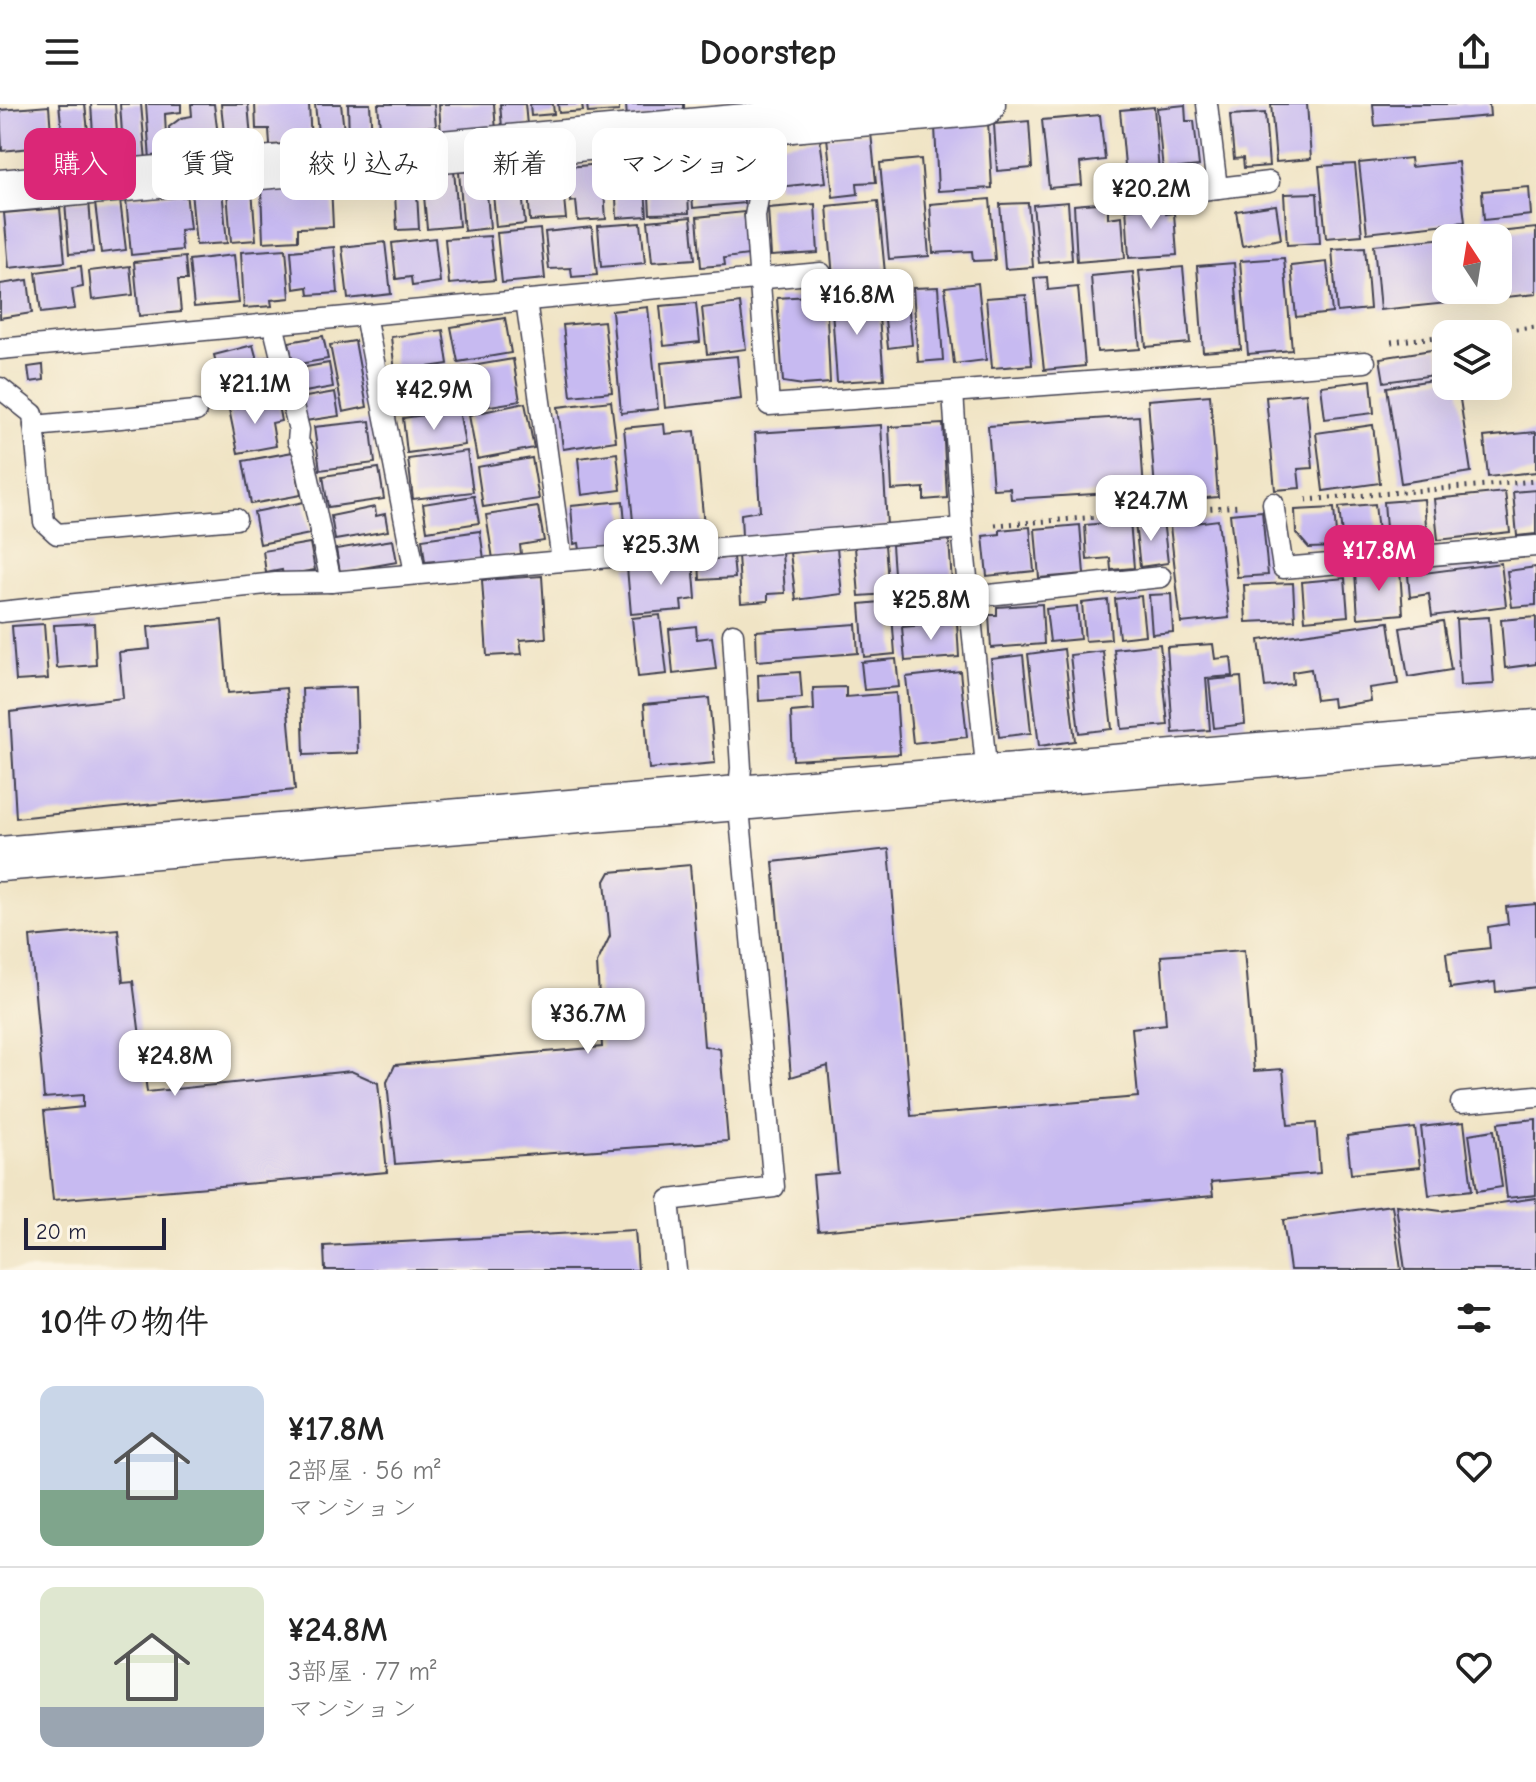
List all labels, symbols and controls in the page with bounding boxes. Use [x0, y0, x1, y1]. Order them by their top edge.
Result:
icon: menu [40, 30, 84, 74]
icon: share [1452, 30, 1496, 74]
text: Doorstep [700, 32, 836, 73]
chip: 購入 [24, 128, 136, 200]
chip: 賃貸 [152, 128, 264, 200]
chip: 絞り込み [280, 128, 448, 200]
chip: 新着 [464, 128, 576, 200]
chip: マンション [592, 128, 787, 200]
pin: ¥20.2M [1086, 163, 1216, 231]
text: ¥20.2M [1111, 174, 1191, 204]
north arrow [1432, 224, 1512, 304]
map controls [1432, 224, 1512, 400]
pin: ¥16.8M [792, 269, 922, 337]
text: ¥16.8M [819, 280, 895, 310]
button: layers [1432, 320, 1512, 400]
pin: ¥21.1M [190, 358, 320, 426]
pin: ¥42.9M [369, 364, 499, 432]
text: ¥21.1M [219, 369, 291, 399]
text: ¥42.9M [395, 375, 473, 405]
pin: ¥24.7M [1086, 475, 1216, 543]
text: ¥24.7M [1114, 486, 1188, 516]
pin: ¥25.3M [596, 519, 726, 587]
pin: ¥17.8M [1314, 525, 1444, 593]
text: ¥25.3M [622, 530, 700, 560]
text: ¥17.8M [1342, 536, 1416, 566]
pin: ¥25.8M [866, 574, 996, 642]
text: ¥25.8M [892, 585, 970, 615]
pin: ¥36.7M [523, 988, 653, 1056]
text: ¥36.7M [550, 999, 626, 1029]
pin: ¥24.8M [110, 1030, 240, 1098]
text: ¥24.8M [137, 1041, 213, 1071]
scale bar [24, 1214, 166, 1250]
text: 20 m [36, 1219, 86, 1245]
icon: filters [1452, 1296, 1496, 1340]
text: 10件の物件 [40, 1302, 209, 1342]
text: ¥17.8M [288, 1409, 384, 1449]
icon: home [104, 1418, 200, 1514]
icon: heart [1452, 1444, 1496, 1488]
text: 2部屋 · 56 m² [288, 1456, 440, 1486]
text: マンション [288, 1493, 417, 1523]
text: ¥24.8M [288, 1610, 388, 1650]
icon: home [104, 1619, 200, 1715]
icon: heart [1452, 1645, 1496, 1689]
text: 3部屋 · 77 m² [288, 1657, 436, 1687]
text: マンション [288, 1694, 417, 1724]

